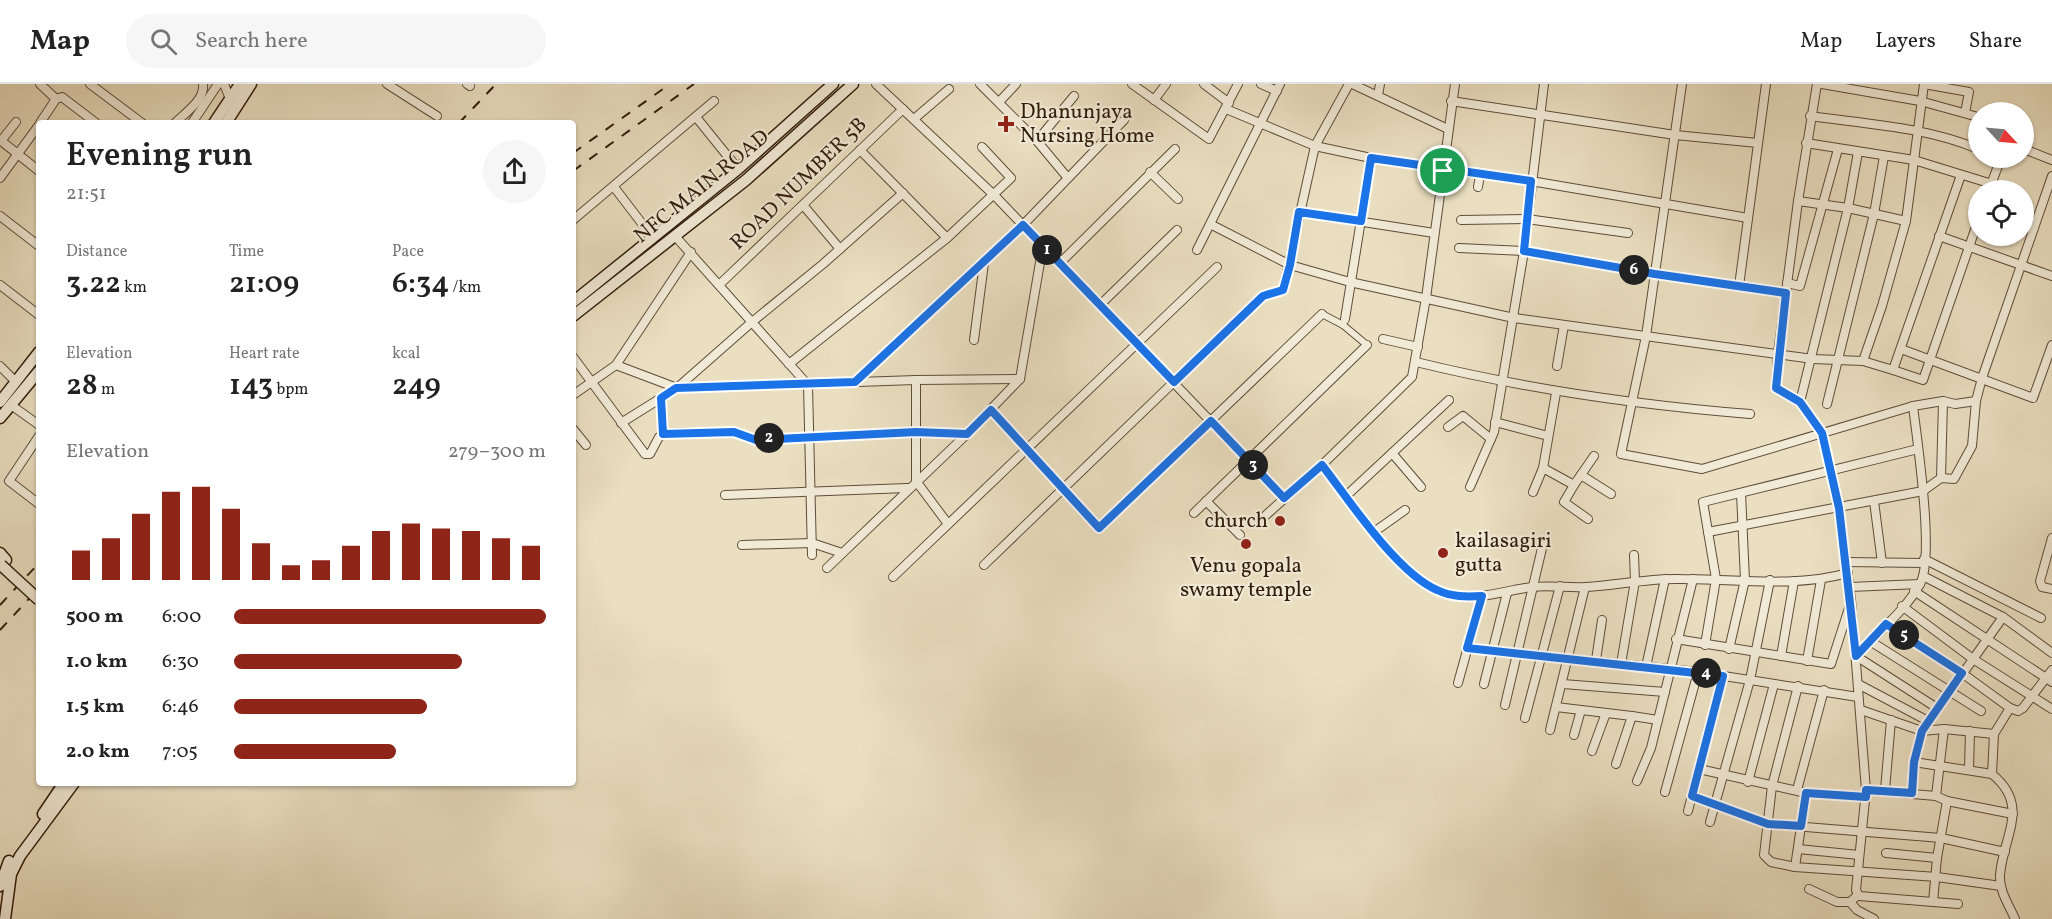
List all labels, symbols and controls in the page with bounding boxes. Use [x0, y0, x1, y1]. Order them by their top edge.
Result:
search box [126, 14, 546, 68]
text: Map [30, 22, 90, 61]
icon: search [147, 25, 180, 58]
text: Search here [195, 26, 308, 57]
text: Map [1800, 27, 1842, 56]
text: Layers [1875, 27, 1936, 56]
text: Share [1969, 27, 2022, 56]
place label: Dhanunjaya Nursing Home [1020, 98, 1155, 151]
north arrow [1968, 102, 2034, 168]
map controls [1968, 102, 2034, 246]
street label: ROAD NUMBER 5B [724, 111, 874, 257]
marker: Dhanunjaya Nursing Home [997, 115, 1015, 133]
street label: NFC MAIN ROAD [628, 123, 776, 251]
text: Evening run [66, 134, 253, 180]
button: share [483, 140, 546, 203]
pin [1417, 145, 1468, 196]
icon: arrive [1426, 154, 1459, 187]
text: 21:51 [66, 180, 107, 208]
button: locate [1968, 180, 2034, 246]
pin: 1 [1032, 235, 1062, 265]
text: 1 [1044, 239, 1050, 261]
text: Distance [66, 241, 127, 263]
text: Time [229, 241, 264, 263]
text: Pace [392, 241, 424, 263]
pin: 6 [1619, 255, 1649, 285]
text: 6 [1630, 259, 1638, 281]
text: 3.22 [66, 263, 121, 305]
text: 21:09 [229, 263, 299, 305]
text: 6:34 [392, 263, 449, 305]
text: km [121, 277, 147, 299]
text: /km [449, 277, 481, 299]
text: Elevation [66, 343, 133, 365]
text: Heart rate [229, 343, 300, 365]
text: kcal [392, 343, 420, 365]
text: 28 [66, 365, 98, 407]
text: 143 [229, 365, 273, 407]
text: 249 [392, 365, 441, 407]
text: m [98, 379, 115, 401]
text: bpm [273, 379, 308, 401]
pin: 2 [754, 423, 784, 453]
text: 2 [765, 427, 773, 449]
text: Elevation [66, 438, 149, 466]
text: 279–300 m [448, 438, 546, 466]
pin: 3 [1238, 450, 1268, 480]
text: 3 [1249, 454, 1257, 476]
place label: church [1205, 507, 1268, 536]
marker: church [1273, 514, 1287, 528]
place label: kailasagiri gutta [1455, 527, 1552, 580]
marker: Venu gopala swamy temple [1239, 537, 1253, 551]
marker: kailasagiri gutta [1436, 546, 1450, 560]
place label: Venu gopala swamy temple [1180, 552, 1312, 605]
text: 500 m [66, 603, 124, 631]
text: 6:00 [162, 603, 201, 631]
pin: 5 [1889, 620, 1919, 650]
text: 5 [1900, 624, 1908, 646]
text: 1.0 km [66, 648, 128, 676]
text: 6:30 [162, 648, 199, 676]
pin: 4 [1691, 658, 1721, 688]
text: 4 [1701, 662, 1711, 684]
text: 1.5 km [66, 693, 125, 721]
text: 6:46 [162, 693, 199, 721]
text: 2.0 km [66, 738, 130, 766]
text: 7:05 [162, 738, 198, 766]

